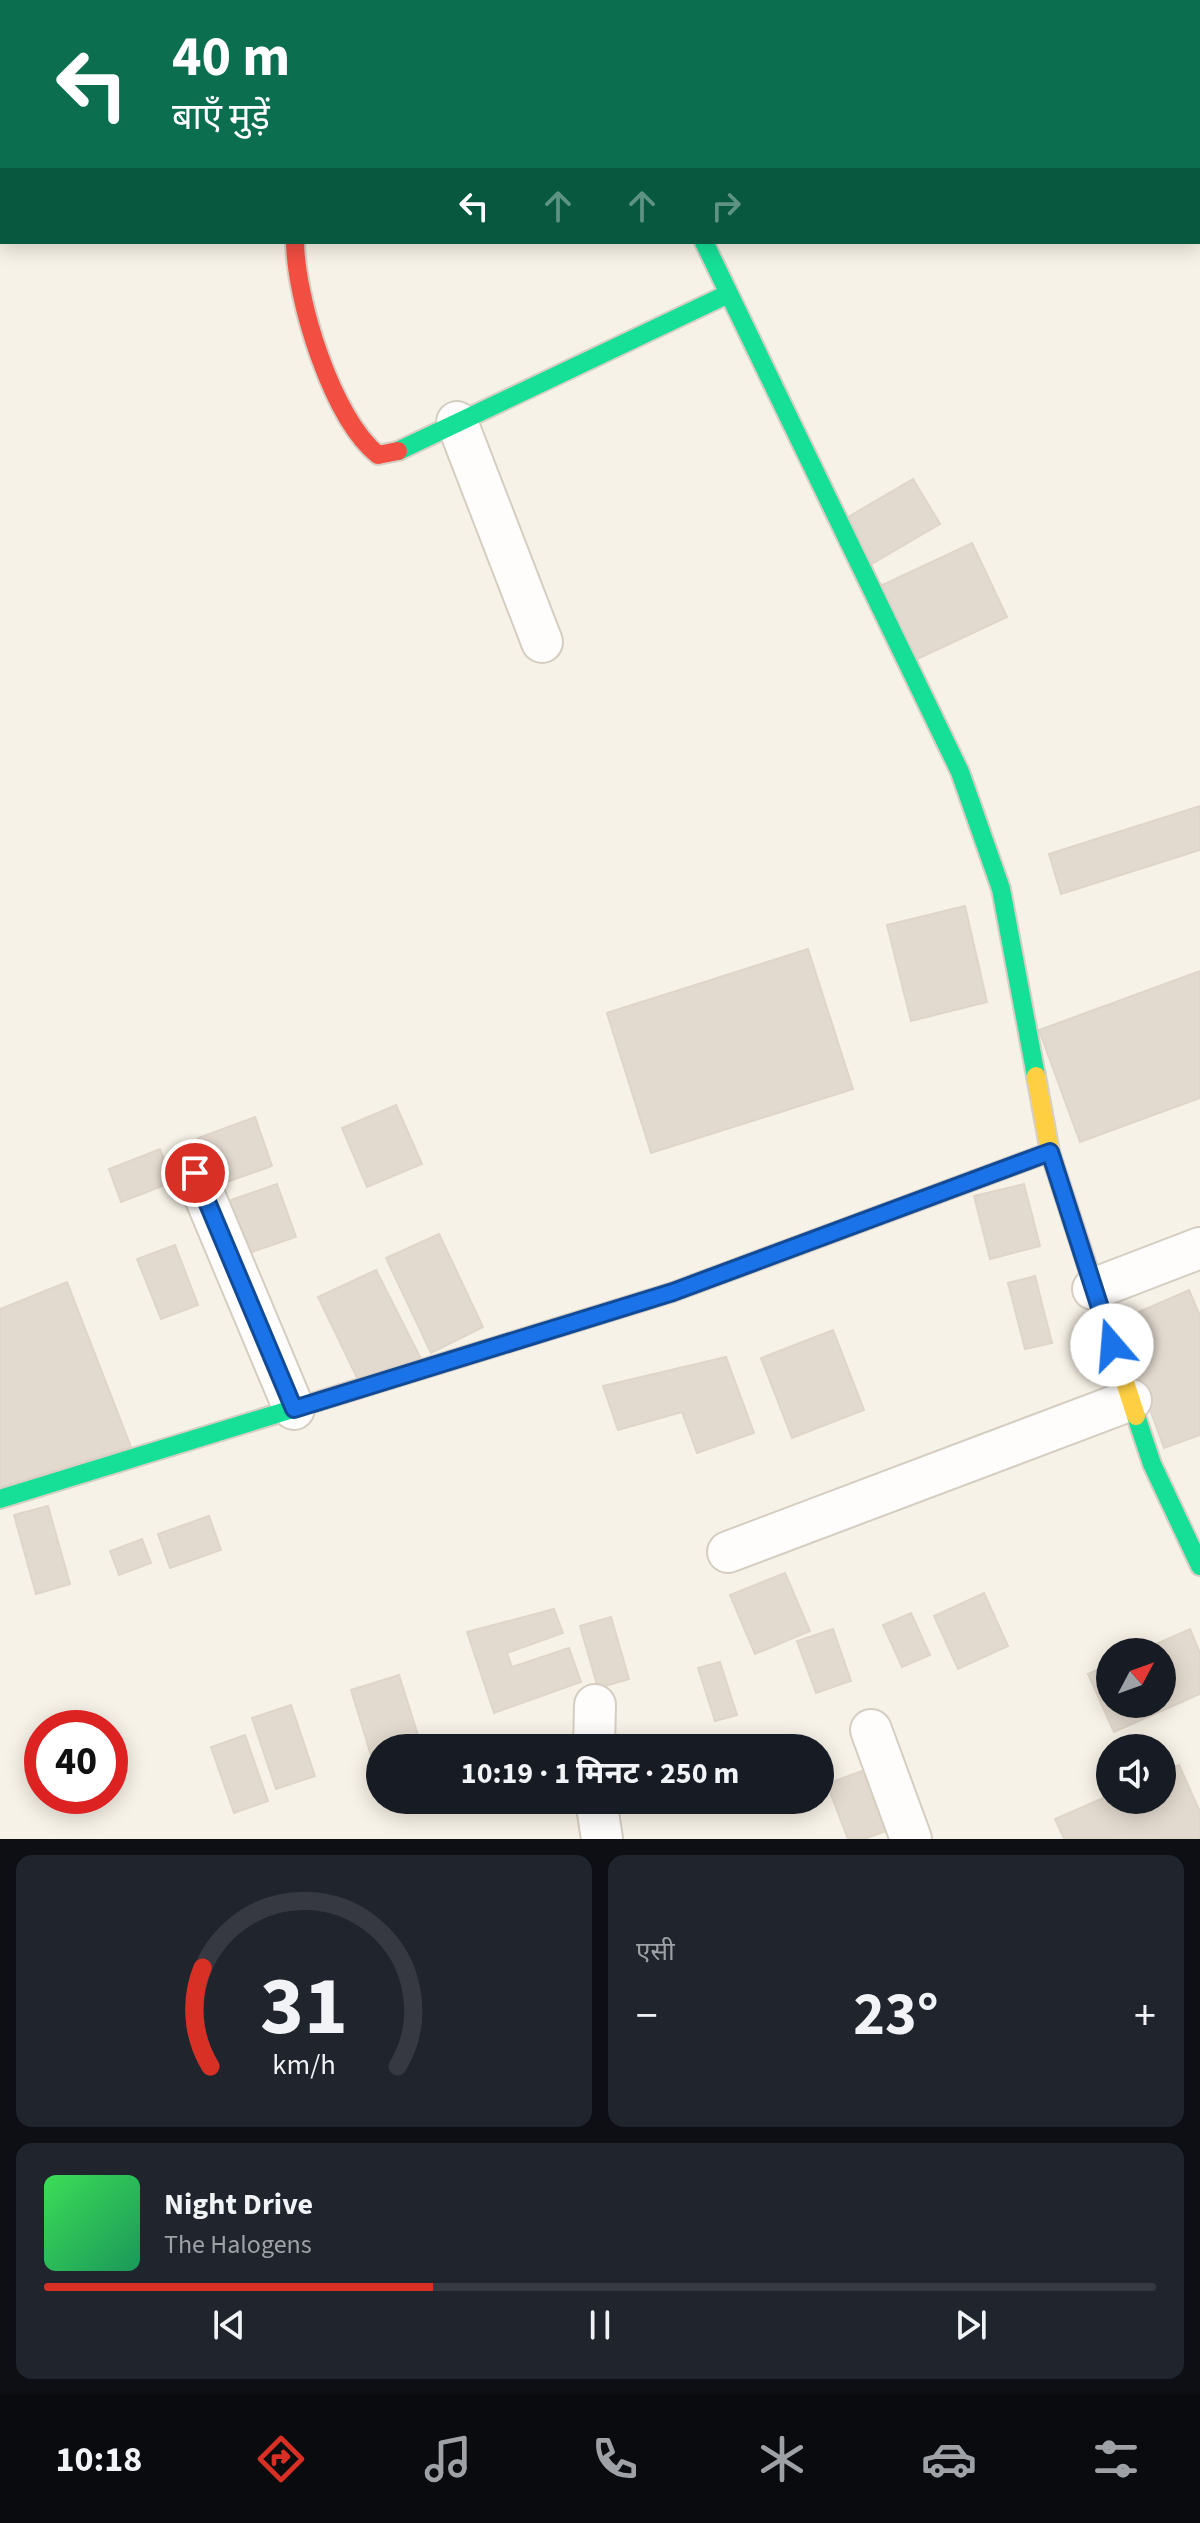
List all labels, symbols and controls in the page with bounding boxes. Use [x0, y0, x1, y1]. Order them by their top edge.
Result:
text: 40 m [172, 18, 290, 97]
icon: left [40, 32, 144, 136]
text: बाएँ मुड़ें [172, 92, 270, 143]
icon: left [452, 184, 496, 228]
icon: ahead [536, 184, 580, 228]
icon: ahead [620, 184, 664, 228]
icon: right [704, 184, 748, 228]
pin [161, 1139, 229, 1207]
icon: arrive [173, 1151, 217, 1195]
position arrow [1070, 1303, 1154, 1387]
north arrow [1096, 1638, 1176, 1718]
map controls [1096, 1638, 1176, 1814]
speed limit sign: 40 [24, 1710, 128, 1814]
button: sound [1096, 1734, 1176, 1814]
text: 10:19 · 1 मिनट · 250 m [461, 1752, 739, 1795]
text: एसी [636, 1933, 675, 1970]
text: 31 [260, 1948, 348, 2066]
text: 23° [853, 1973, 939, 2058]
text: − [636, 1985, 658, 2048]
text: + [1134, 1985, 1156, 2048]
text: km/h [272, 2045, 336, 2085]
text: Night Drive [164, 2183, 313, 2226]
text: The Halogens [164, 2226, 312, 2263]
icon: previous [207, 2303, 251, 2347]
icon: pause [578, 2303, 622, 2347]
icon: next [949, 2303, 993, 2347]
icon: directions [253, 2431, 309, 2487]
icon: music [420, 2431, 476, 2487]
icon: phone [587, 2431, 643, 2487]
icon: climate [754, 2431, 810, 2487]
icon: car [921, 2431, 977, 2487]
icon: filters [1088, 2431, 1144, 2487]
text: 10:18 [56, 2434, 142, 2485]

